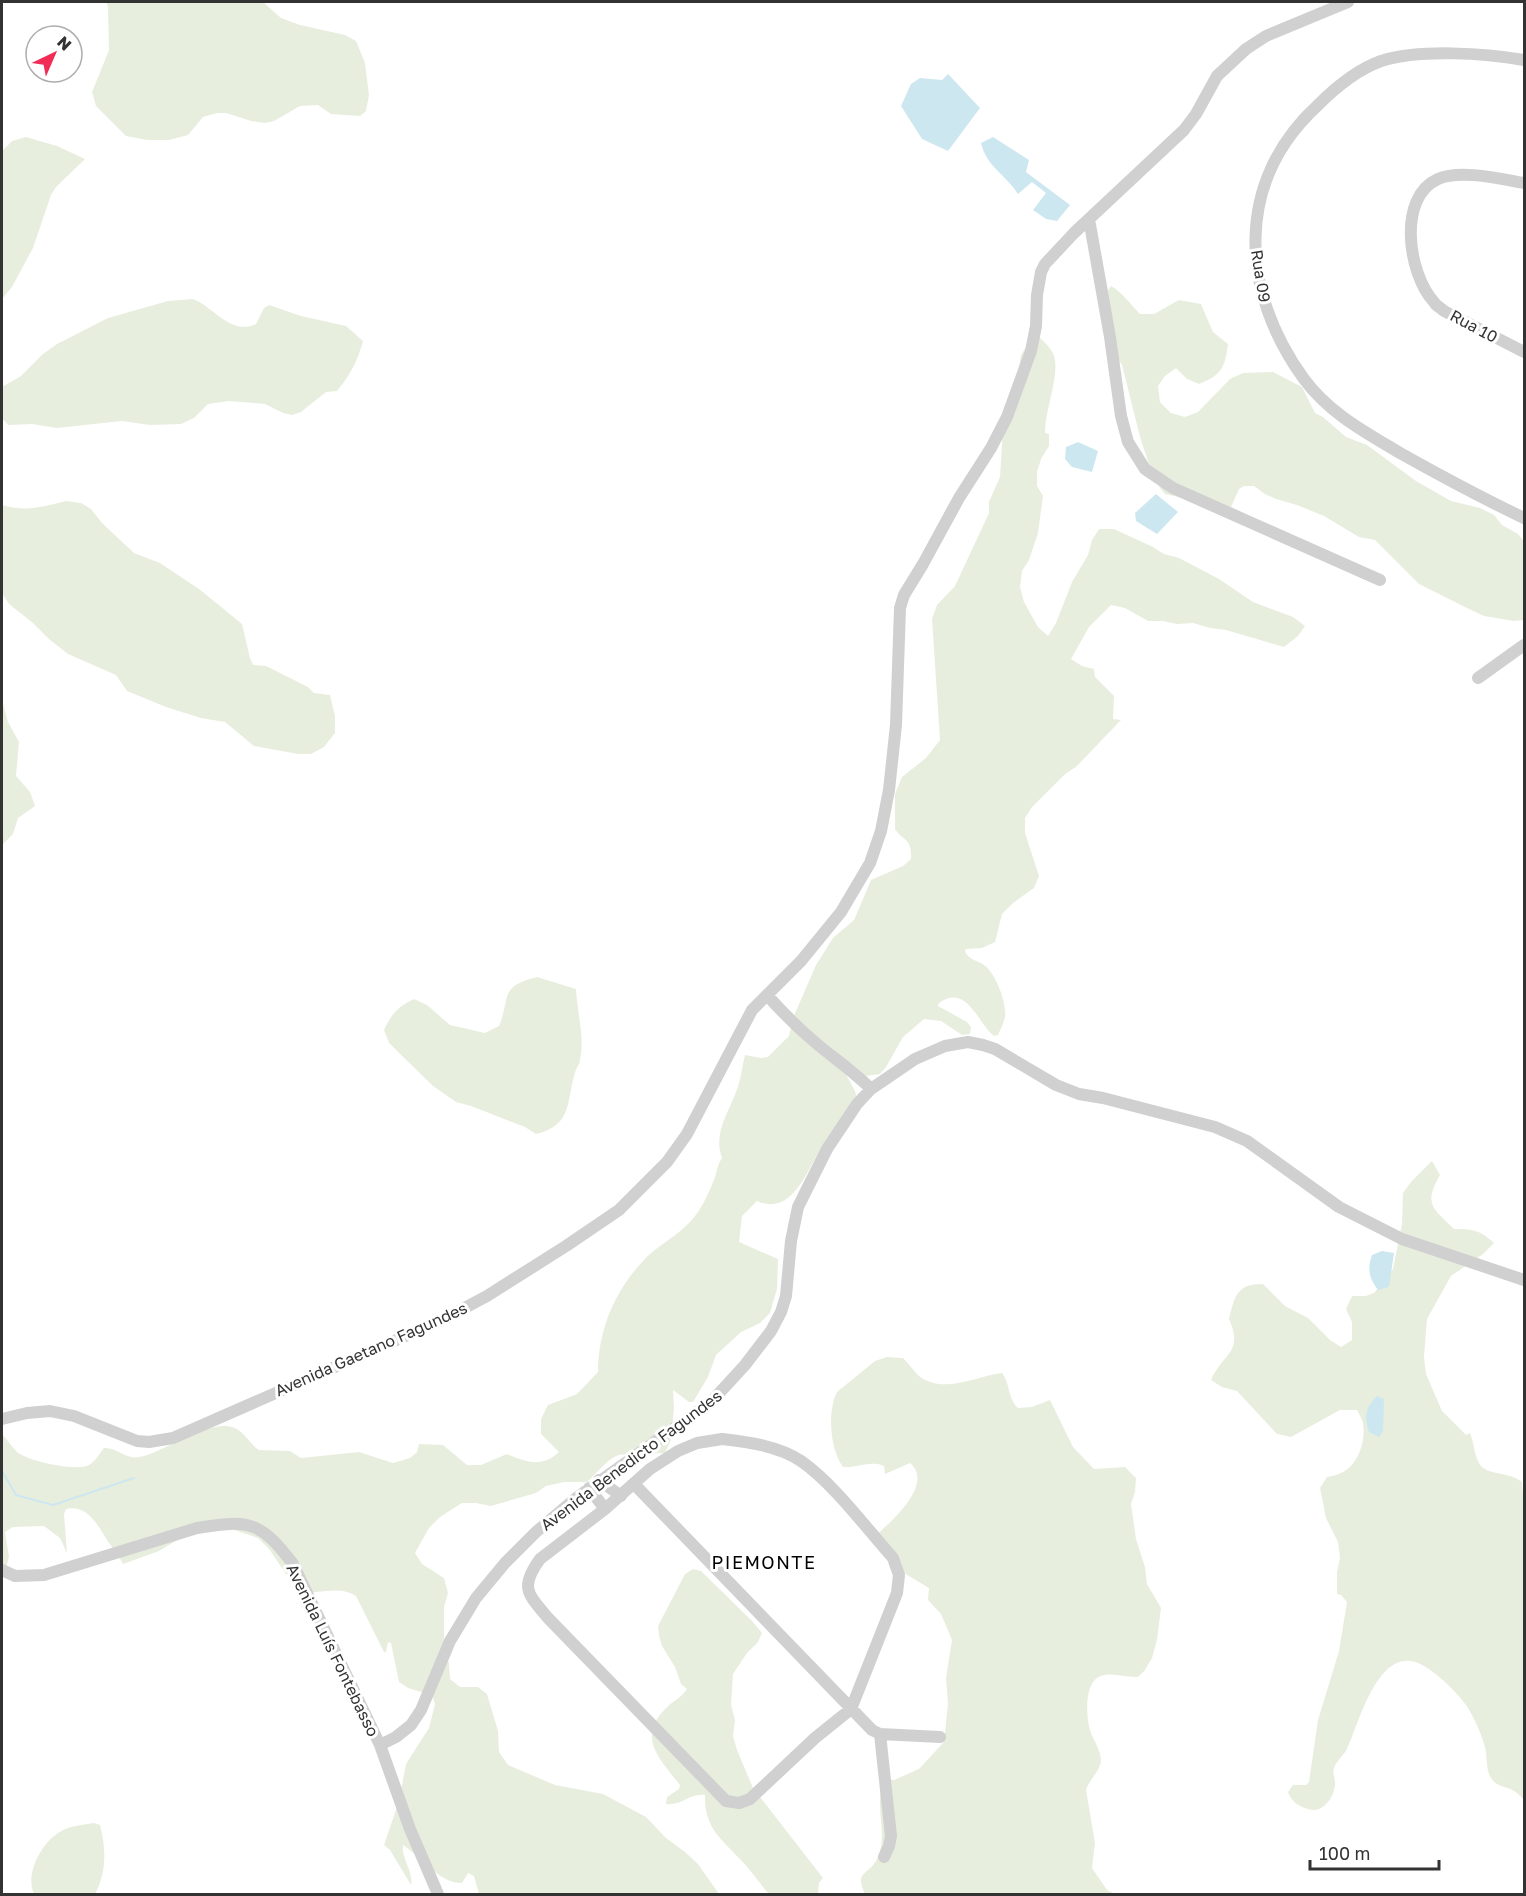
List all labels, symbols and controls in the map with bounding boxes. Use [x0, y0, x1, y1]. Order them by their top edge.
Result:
north arrow [24, 24, 84, 84]
text: N [53, 32, 76, 55]
street label: Rua 09 [1247, 248, 1275, 304]
street label: Rua 10 [1447, 305, 1501, 347]
street label: Avenida Gaetano Fagundes [272, 1297, 470, 1401]
street label: Avenida Benedicto Fagundes [536, 1385, 726, 1535]
district label: PIEMONTE [711, 1551, 817, 1573]
street label: Avenida Luís Fontebasso [282, 1560, 384, 1740]
scale bar [1310, 1833, 1439, 1871]
text: 100 m [1319, 1842, 1370, 1864]

